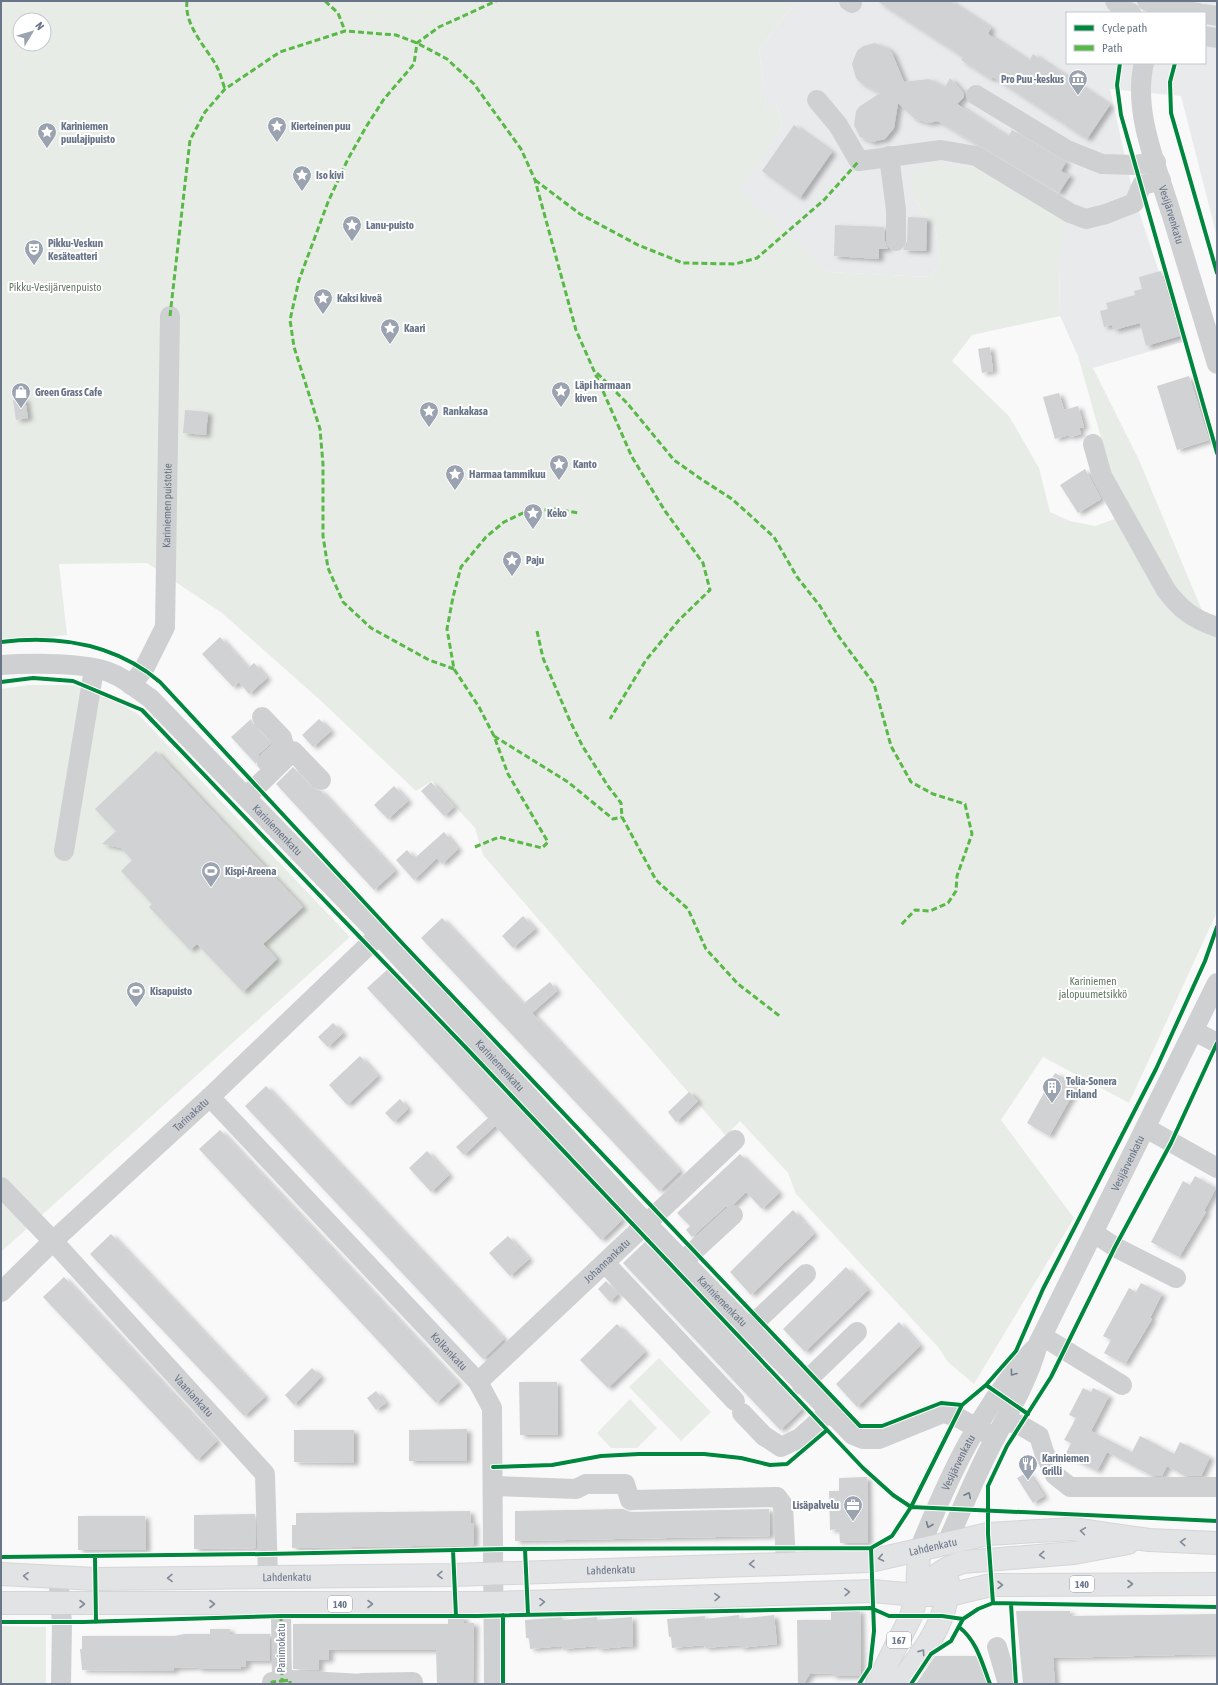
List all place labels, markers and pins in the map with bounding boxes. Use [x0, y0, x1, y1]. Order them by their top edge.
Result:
museum icon: Pro Puu -keskus [1067, 68, 1089, 96]
place label: Pro Puu -keskus [1001, 73, 1064, 85]
place icon: Kierteinen puu [266, 115, 288, 143]
place label: Kariniemen puulajipuisto [61, 120, 115, 145]
place label: Kierteinen puu [291, 120, 351, 132]
place icon: Kariniemen puulajipuisto [36, 121, 58, 149]
place icon: Iso kivi [291, 164, 313, 192]
place label: Iso kivi [316, 169, 344, 181]
place icon: Lanu-puisto [341, 214, 363, 242]
place label: Lanu-puisto [366, 219, 414, 231]
place label: Pikku-Veskun Kesäteatteri [48, 237, 103, 262]
theatre icon: Pikku-Veskun Kesäteatteri [23, 238, 45, 266]
place icon: Kaksi kiveä [312, 287, 334, 315]
place label: Kaksi kiveä [337, 292, 382, 304]
place icon: Kaari [379, 317, 401, 345]
place label: Kaari [404, 322, 426, 334]
place label: Läpi harmaan kiven [575, 379, 631, 404]
place icon: Läpi harmaan kiven [550, 380, 572, 408]
shop icon: Green Grass Cafe [10, 381, 32, 409]
place label: Green Grass Cafe [35, 386, 102, 398]
place icon: Rankakasa [418, 400, 440, 428]
place label: Rankakasa [443, 405, 488, 417]
place icon: Kanto [548, 453, 570, 481]
place label: Kanto [573, 458, 597, 470]
place icon: Harmaa tammikuu [444, 463, 466, 491]
place label: Harmaa tammikuu [469, 468, 546, 480]
place icon: Keko [522, 502, 544, 530]
place label: Keko [547, 507, 567, 519]
place icon: Paju [501, 549, 523, 577]
place label: Paju [526, 554, 544, 566]
sports icon: Kispi-Areena [200, 860, 222, 888]
place label: Kispi-Areena [225, 865, 276, 877]
sports icon: Kisapuisto [125, 980, 147, 1008]
place label: Kisapuisto [150, 985, 192, 997]
place label: Telia-Sonera Finland [1066, 1075, 1117, 1100]
building icon: Telia-Sonera Finland [1041, 1076, 1063, 1104]
place label: Kariniemen Grilli [1042, 1452, 1089, 1477]
restaurant icon: Kariniemen Grilli [1017, 1453, 1039, 1481]
office icon: Lisäpalvelu [842, 1494, 864, 1522]
place label: Lisäpalvelu [792, 1499, 839, 1511]

